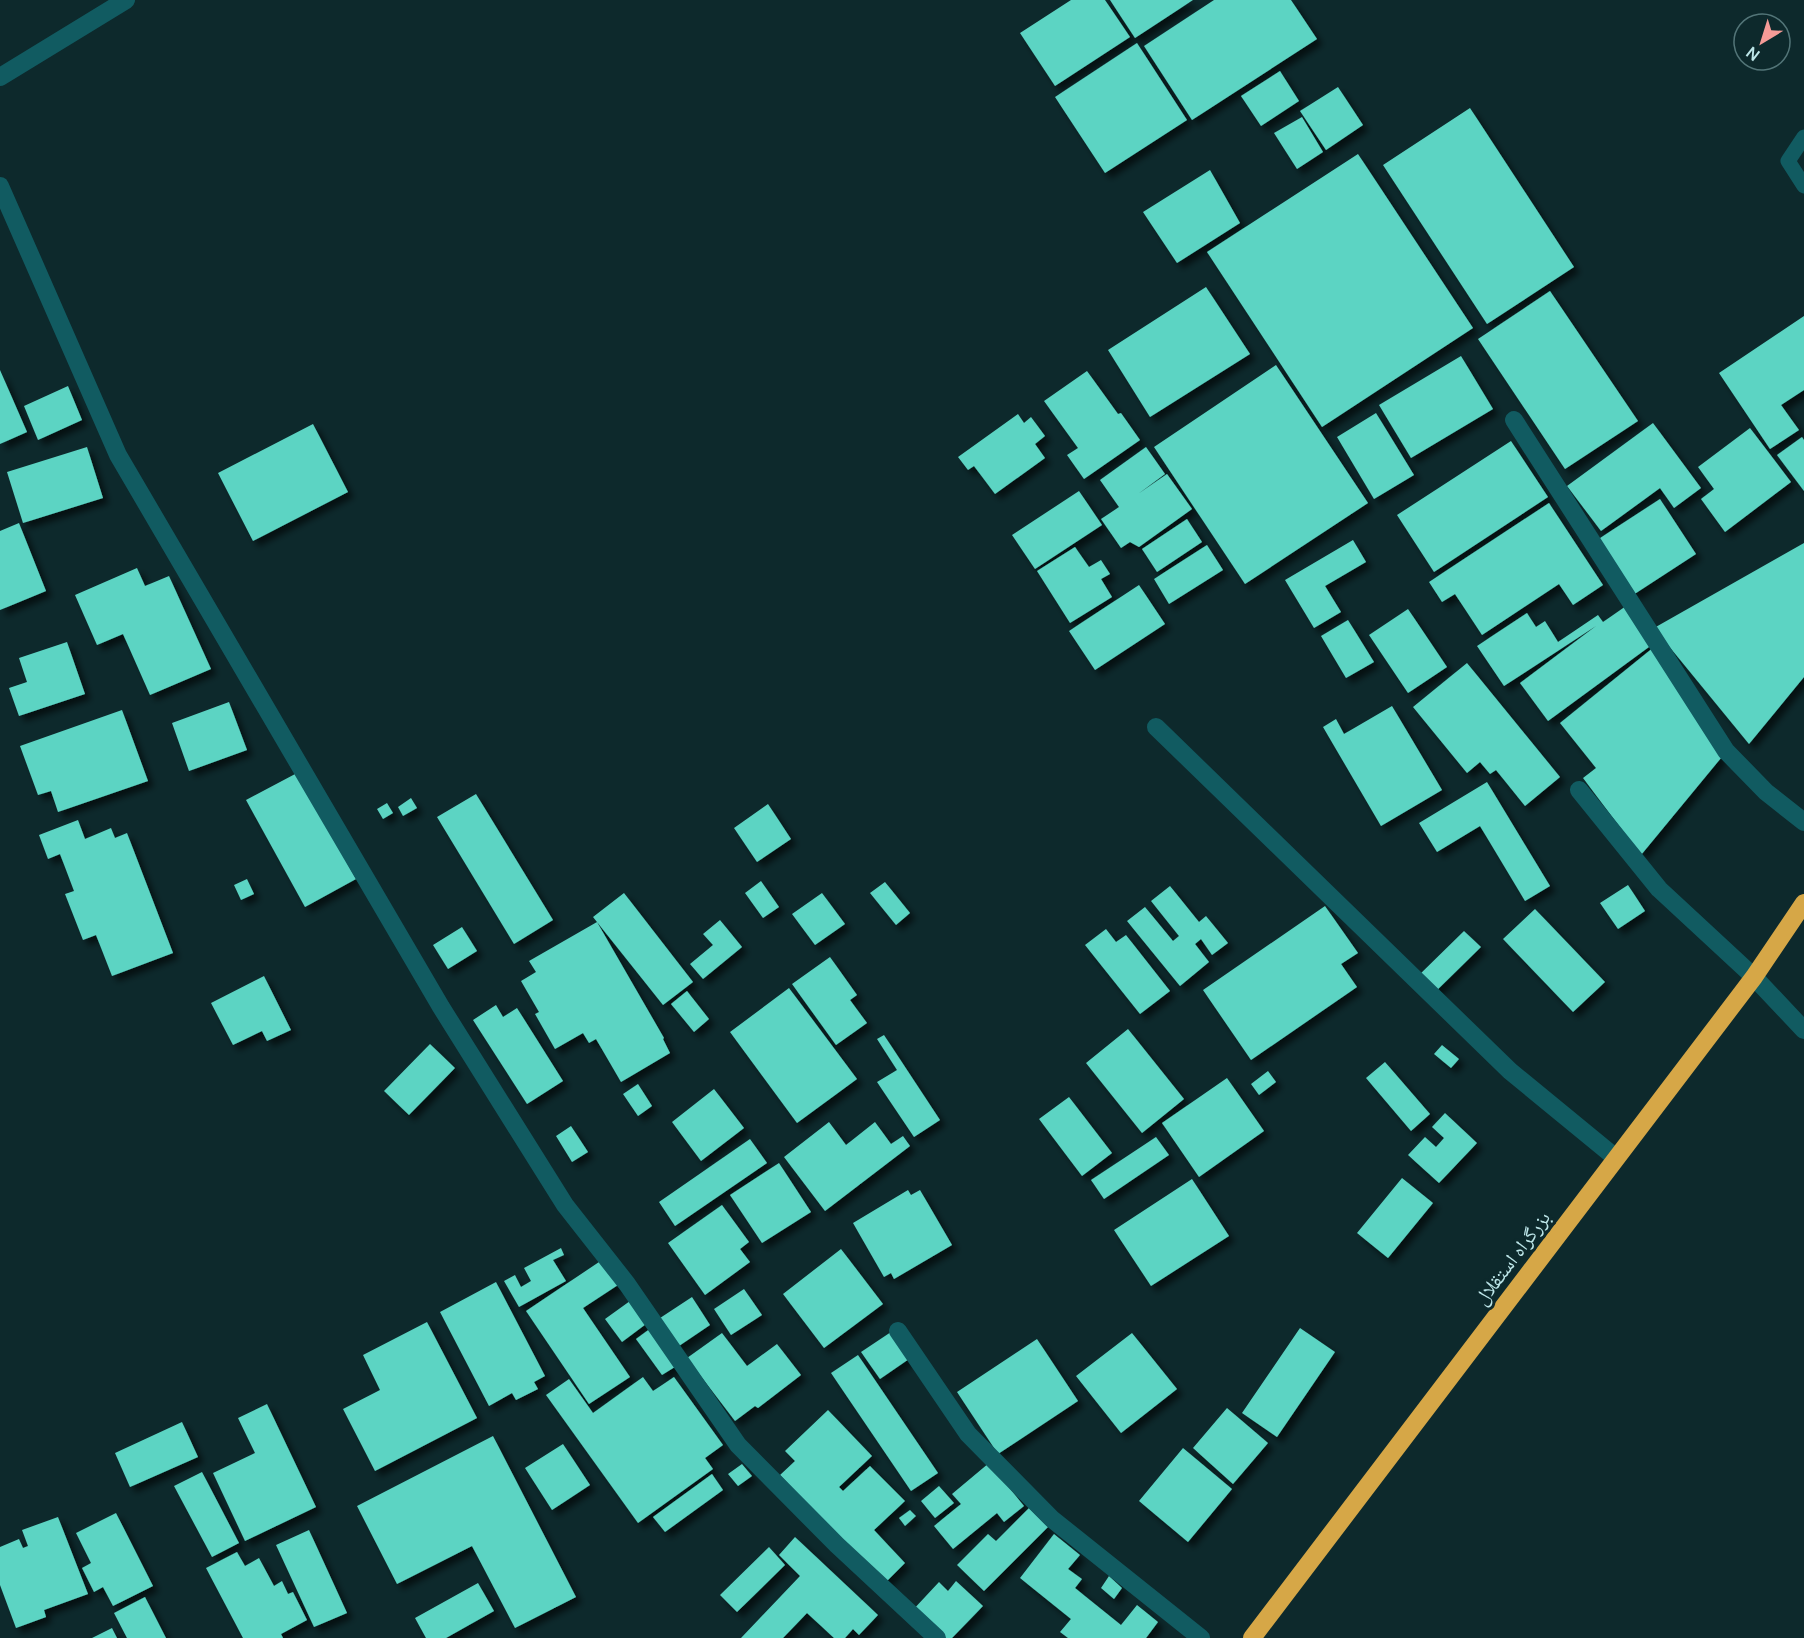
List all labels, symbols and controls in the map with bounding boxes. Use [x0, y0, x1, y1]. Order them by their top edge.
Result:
north arrow [1732, 12, 1792, 72]
text: N [1741, 42, 1764, 66]
street label: بزرگراه استقلال [1467, 1205, 1556, 1310]

